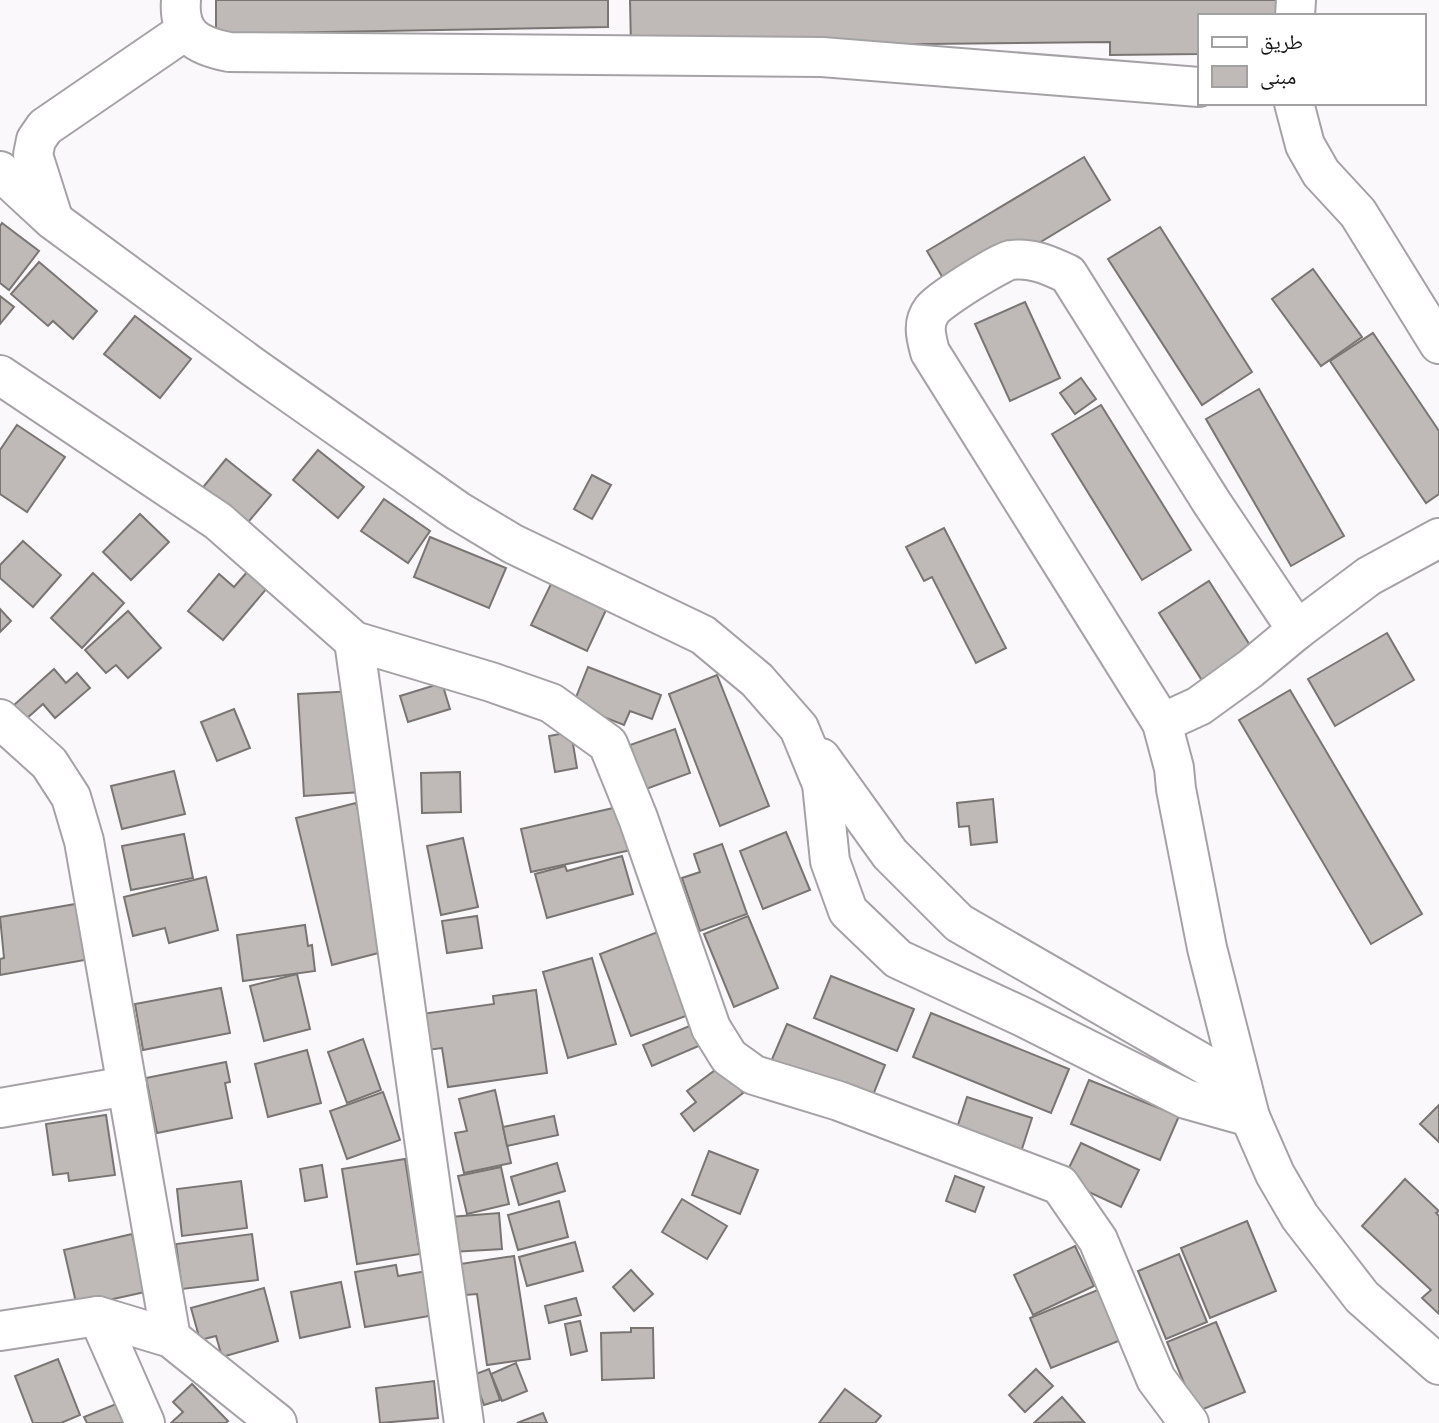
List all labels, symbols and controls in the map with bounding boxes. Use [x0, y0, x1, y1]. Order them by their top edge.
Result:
legend [1198, 14, 1425, 105]
text: طريق [1260, 32, 1303, 55]
text: مبنى [1260, 67, 1296, 90]

